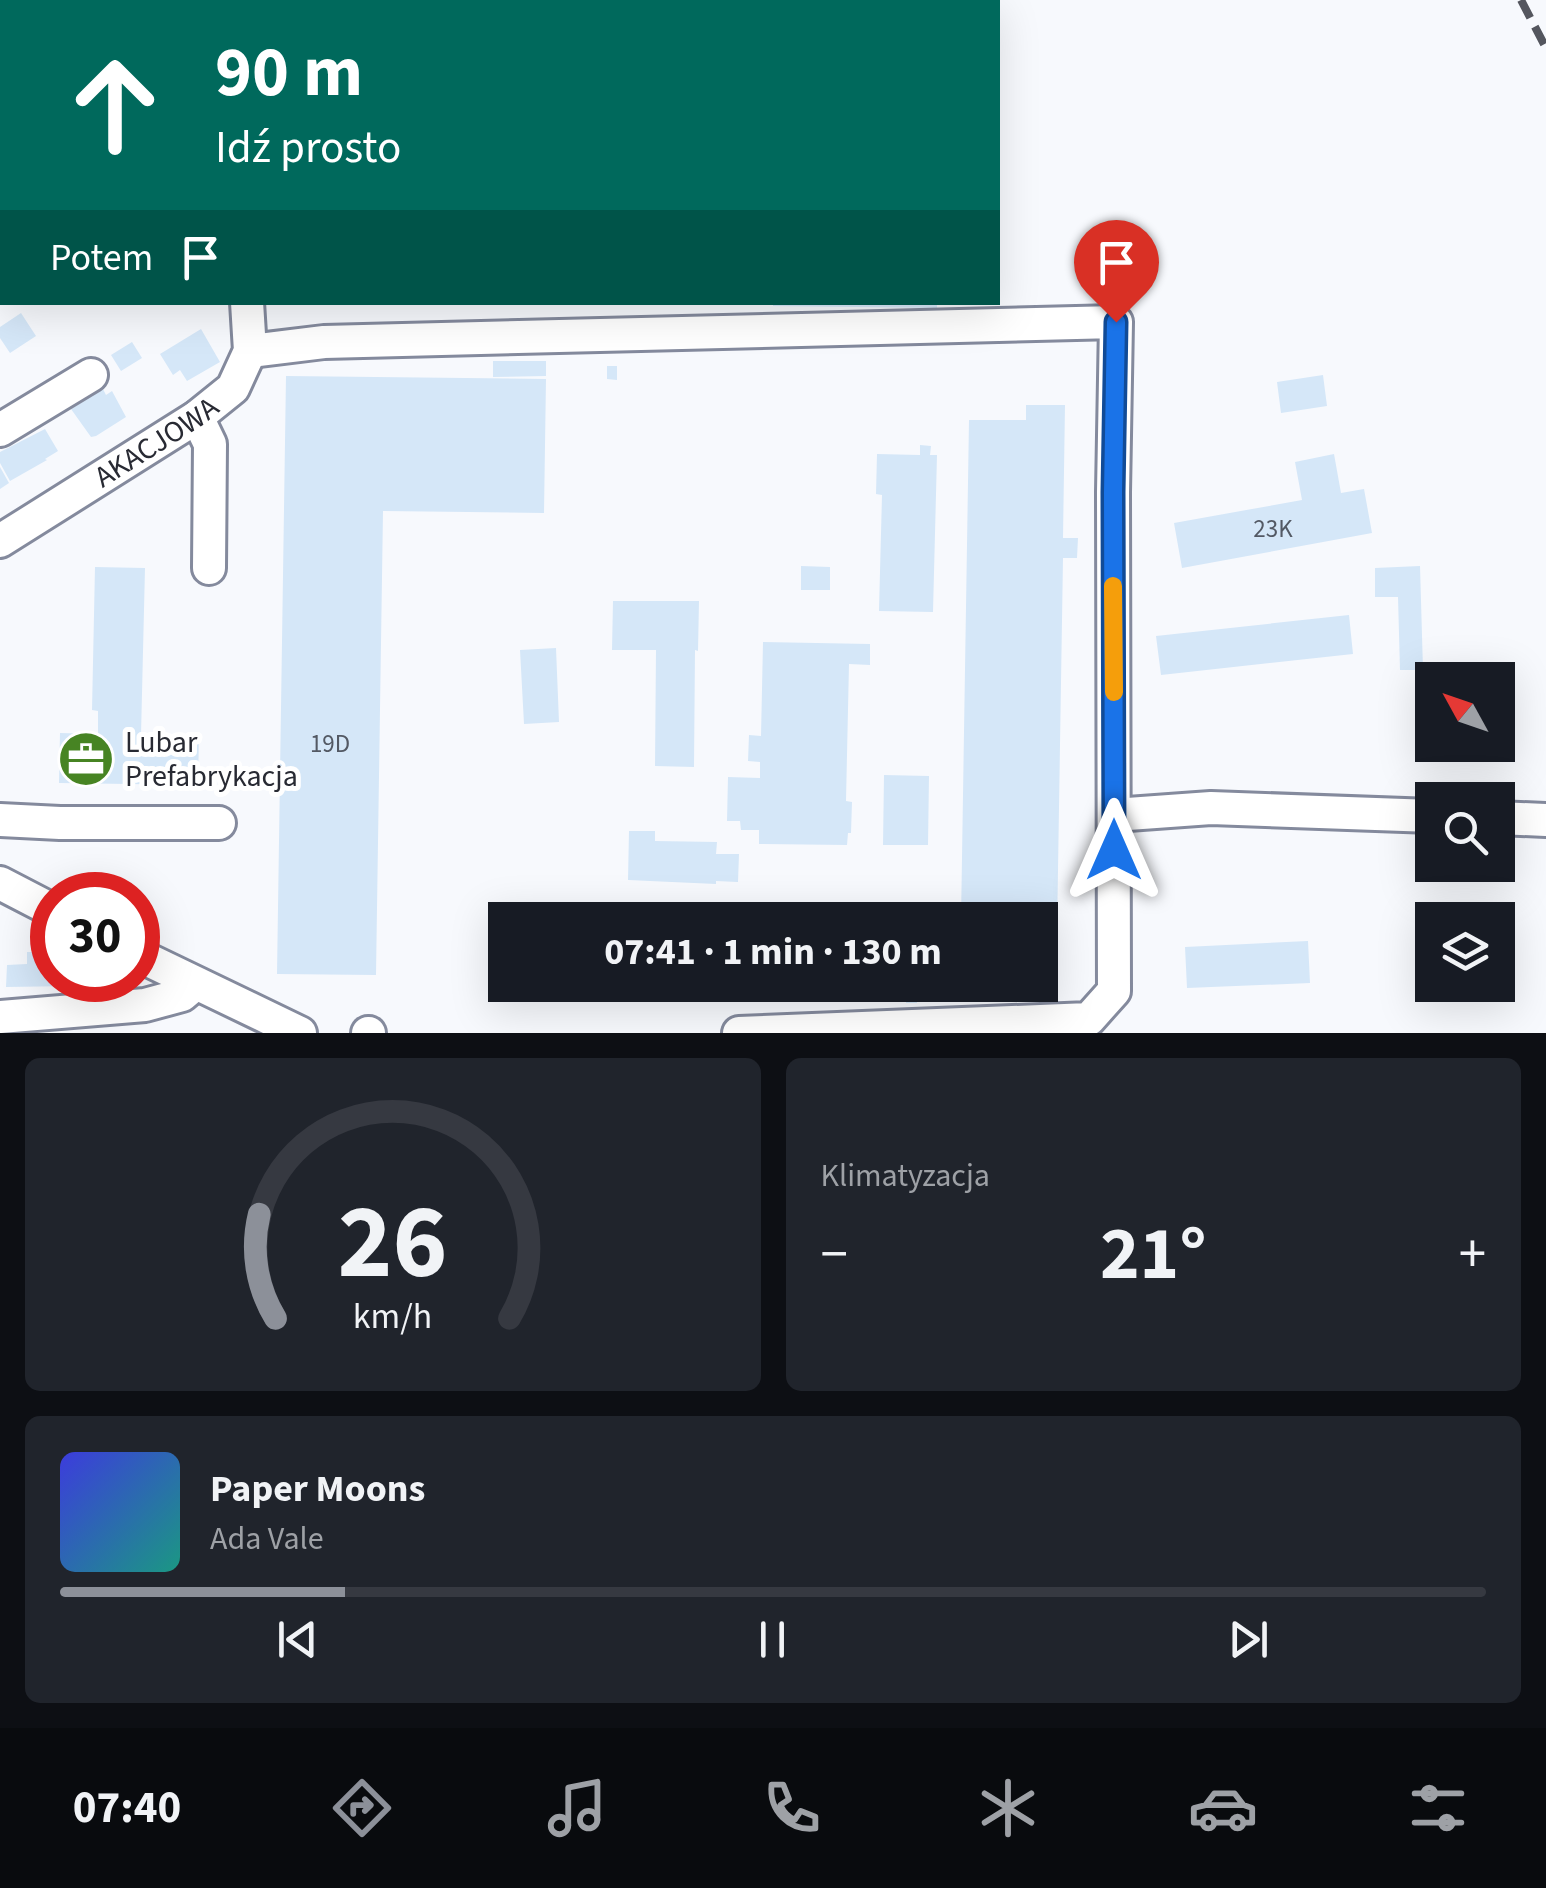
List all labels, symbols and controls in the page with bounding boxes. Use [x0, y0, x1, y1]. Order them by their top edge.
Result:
text: 90 m [215, 23, 363, 123]
icon: ahead [50, 40, 180, 170]
text: Idź prosto [215, 116, 401, 180]
pin [1074, 220, 1159, 323]
icon: arrive [173, 230, 228, 285]
text: Potem [50, 231, 153, 285]
icon: arrive [1089, 235, 1144, 290]
street label: AKACJOWA [86, 386, 229, 498]
house number: 23K [1253, 511, 1293, 547]
north arrow [1415, 662, 1515, 762]
map controls [1415, 662, 1515, 1002]
place label: Lubar Prefabrykacja [125, 721, 298, 798]
house number: 19D [310, 726, 350, 762]
office icon: Lubar Prefabrykacja [56, 729, 116, 789]
button: search [1415, 782, 1515, 882]
position arrow [1062, 798, 1166, 902]
speed limit sign: 30 [30, 872, 160, 1002]
button: layers [1415, 902, 1515, 1002]
text: 07:41 · 1 min · 130 m [604, 925, 942, 979]
text: Klimatyzacja [821, 1153, 990, 1199]
text: 26 [338, 1170, 448, 1318]
text: 21° [1100, 1201, 1207, 1308]
text: − [821, 1216, 848, 1294]
text: + [1459, 1216, 1486, 1294]
text: km/h [353, 1291, 432, 1342]
text: Paper Moons [210, 1462, 425, 1516]
text: Ada Vale [210, 1516, 324, 1562]
icon: previous [270, 1612, 325, 1667]
icon: pause [745, 1612, 800, 1667]
icon: next [1221, 1612, 1276, 1667]
icon: directions [327, 1773, 397, 1843]
icon: music [542, 1773, 612, 1843]
icon: phone [757, 1773, 827, 1843]
icon: climate [973, 1773, 1043, 1843]
icon: car [1188, 1773, 1258, 1843]
icon: filters [1403, 1773, 1473, 1843]
text: 07:40 [73, 1776, 181, 1840]

